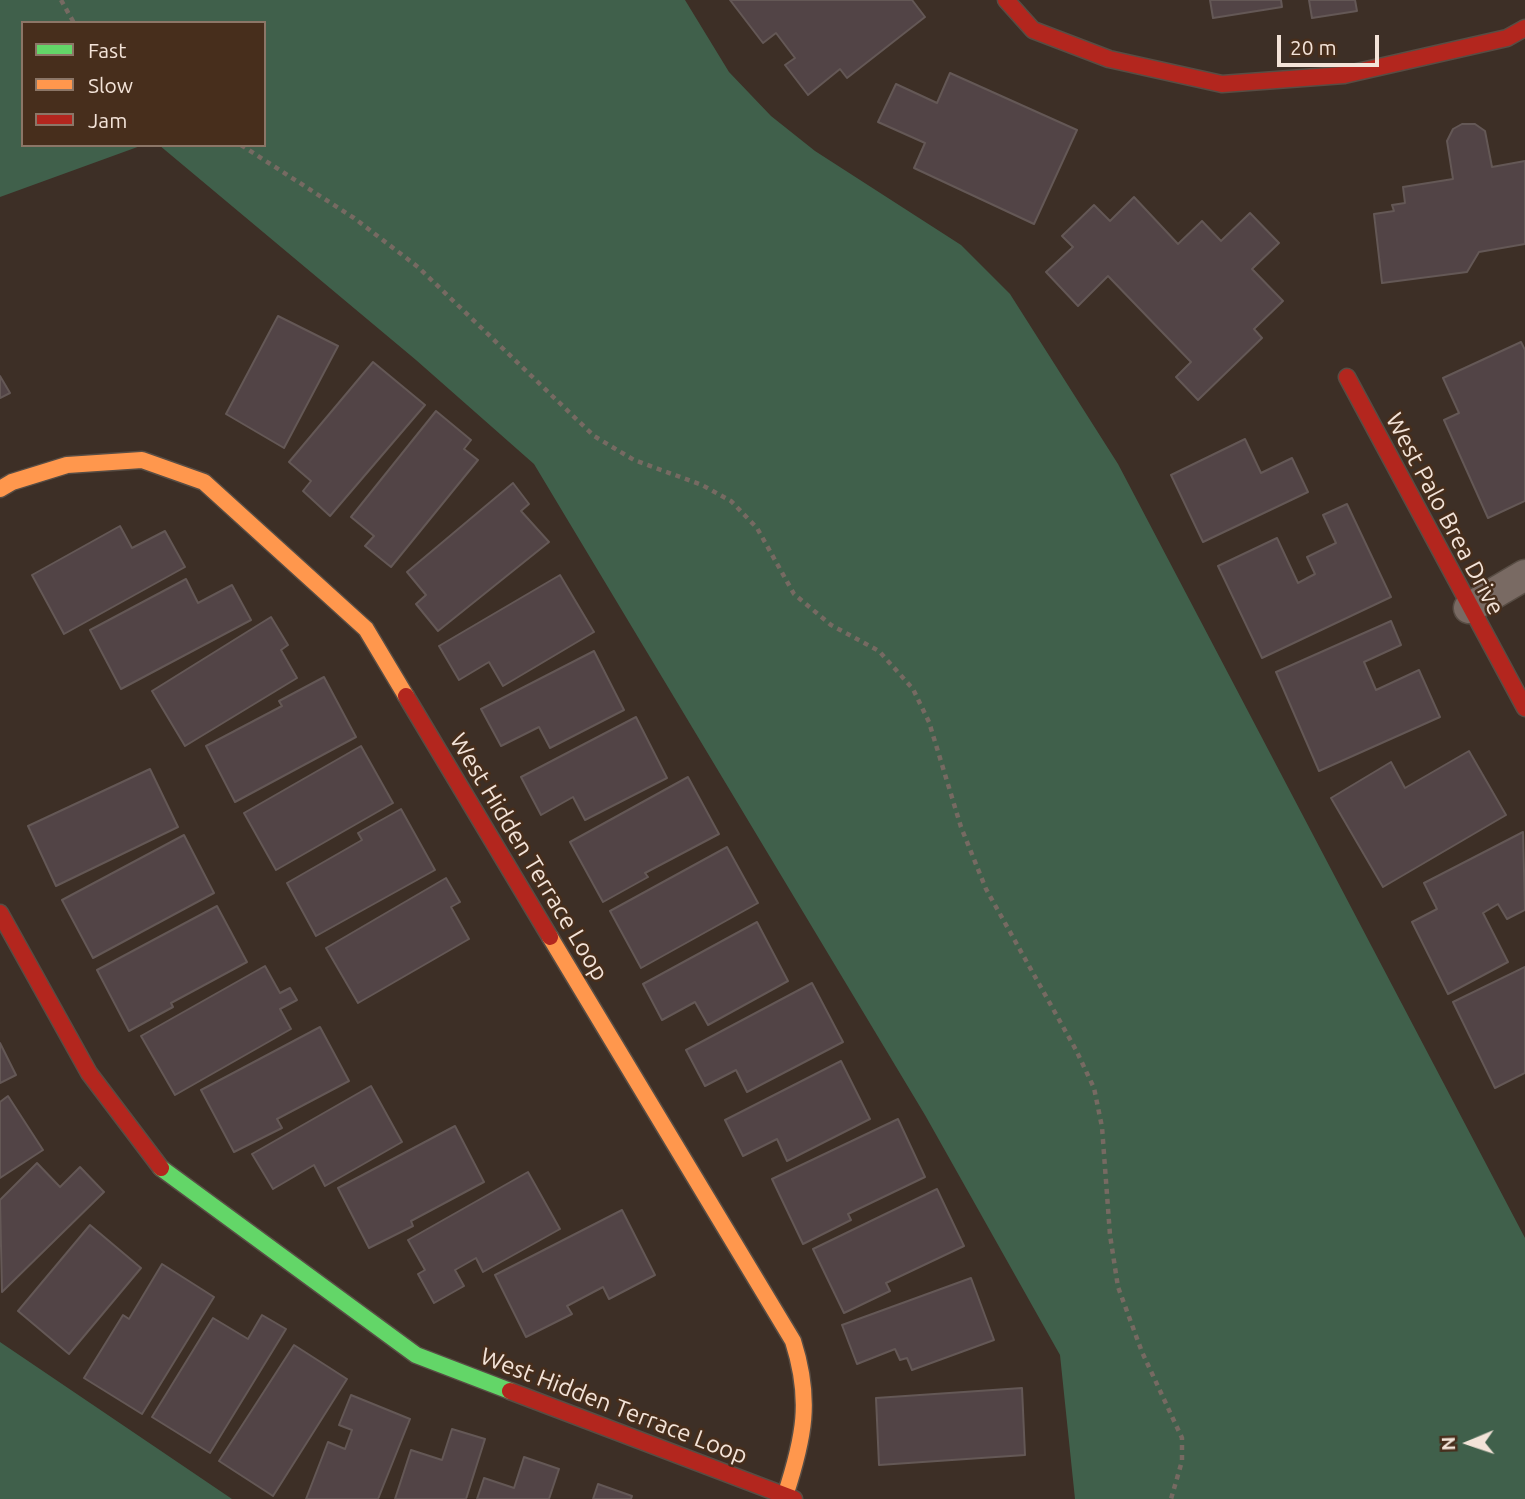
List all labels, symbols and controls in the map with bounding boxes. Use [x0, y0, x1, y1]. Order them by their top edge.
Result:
legend [21, 21, 266, 147]
scale bar [1280, 21, 1382, 65]
text: 20 m [1290, 35, 1337, 59]
text: Fast [88, 38, 126, 62]
text: Slow [88, 73, 133, 97]
text: Jam [88, 108, 127, 132]
street label: West Palo Brea Drive [1380, 408, 1510, 620]
street label: West Hidden Terrace Loop [444, 728, 614, 986]
street label: West Hidden Terrace Loop [476, 1342, 752, 1470]
north arrow [1434, 1408, 1504, 1478]
text: N [1437, 1436, 1459, 1451]

